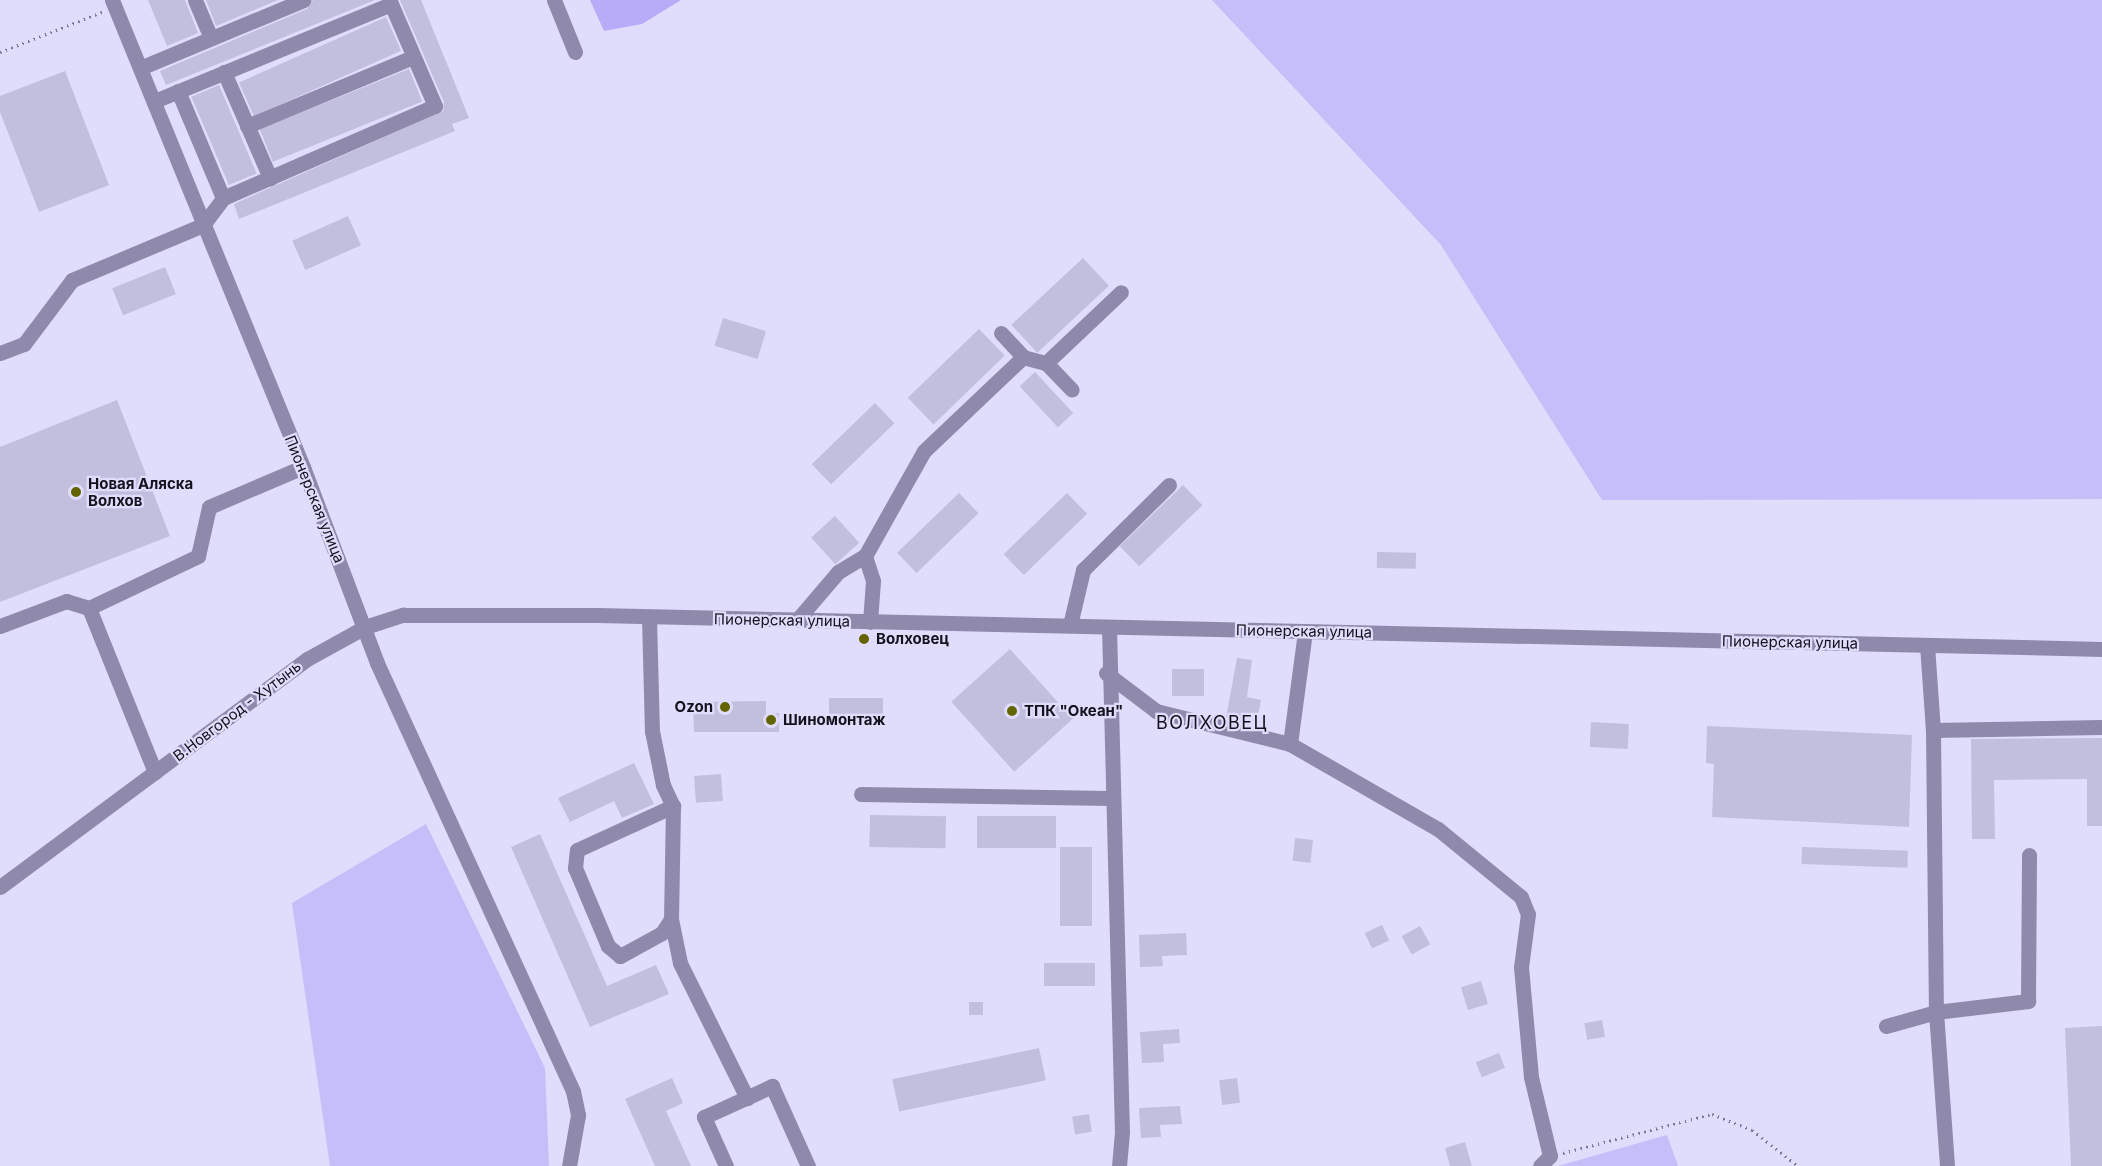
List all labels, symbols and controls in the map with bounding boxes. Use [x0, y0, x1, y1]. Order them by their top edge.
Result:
street label: Пионерская улица [281, 433, 349, 565]
place label: Новая Аляска Волхов [88, 474, 193, 509]
marker: Новая Аляска Волхов [69, 485, 83, 499]
street label: Пионерская улица [714, 610, 850, 630]
street label: Пионерская улица [1236, 621, 1372, 641]
place label: Волховец [876, 630, 949, 648]
marker: Волховец [857, 632, 871, 646]
street label: Пионерская улица [1722, 632, 1858, 652]
street label: В.Новгород - Хутынь [170, 657, 304, 765]
place label: Ozon [675, 698, 713, 716]
marker: Ozon [718, 700, 732, 714]
place label: ТПК "Океан" [1024, 702, 1123, 720]
marker: ТПК "Океан" [1005, 704, 1019, 718]
place label: Шиномонтаж [783, 711, 886, 729]
district label: ВОЛХОВЕЦ [1156, 712, 1268, 734]
marker: Шиномонтаж [764, 713, 778, 727]

